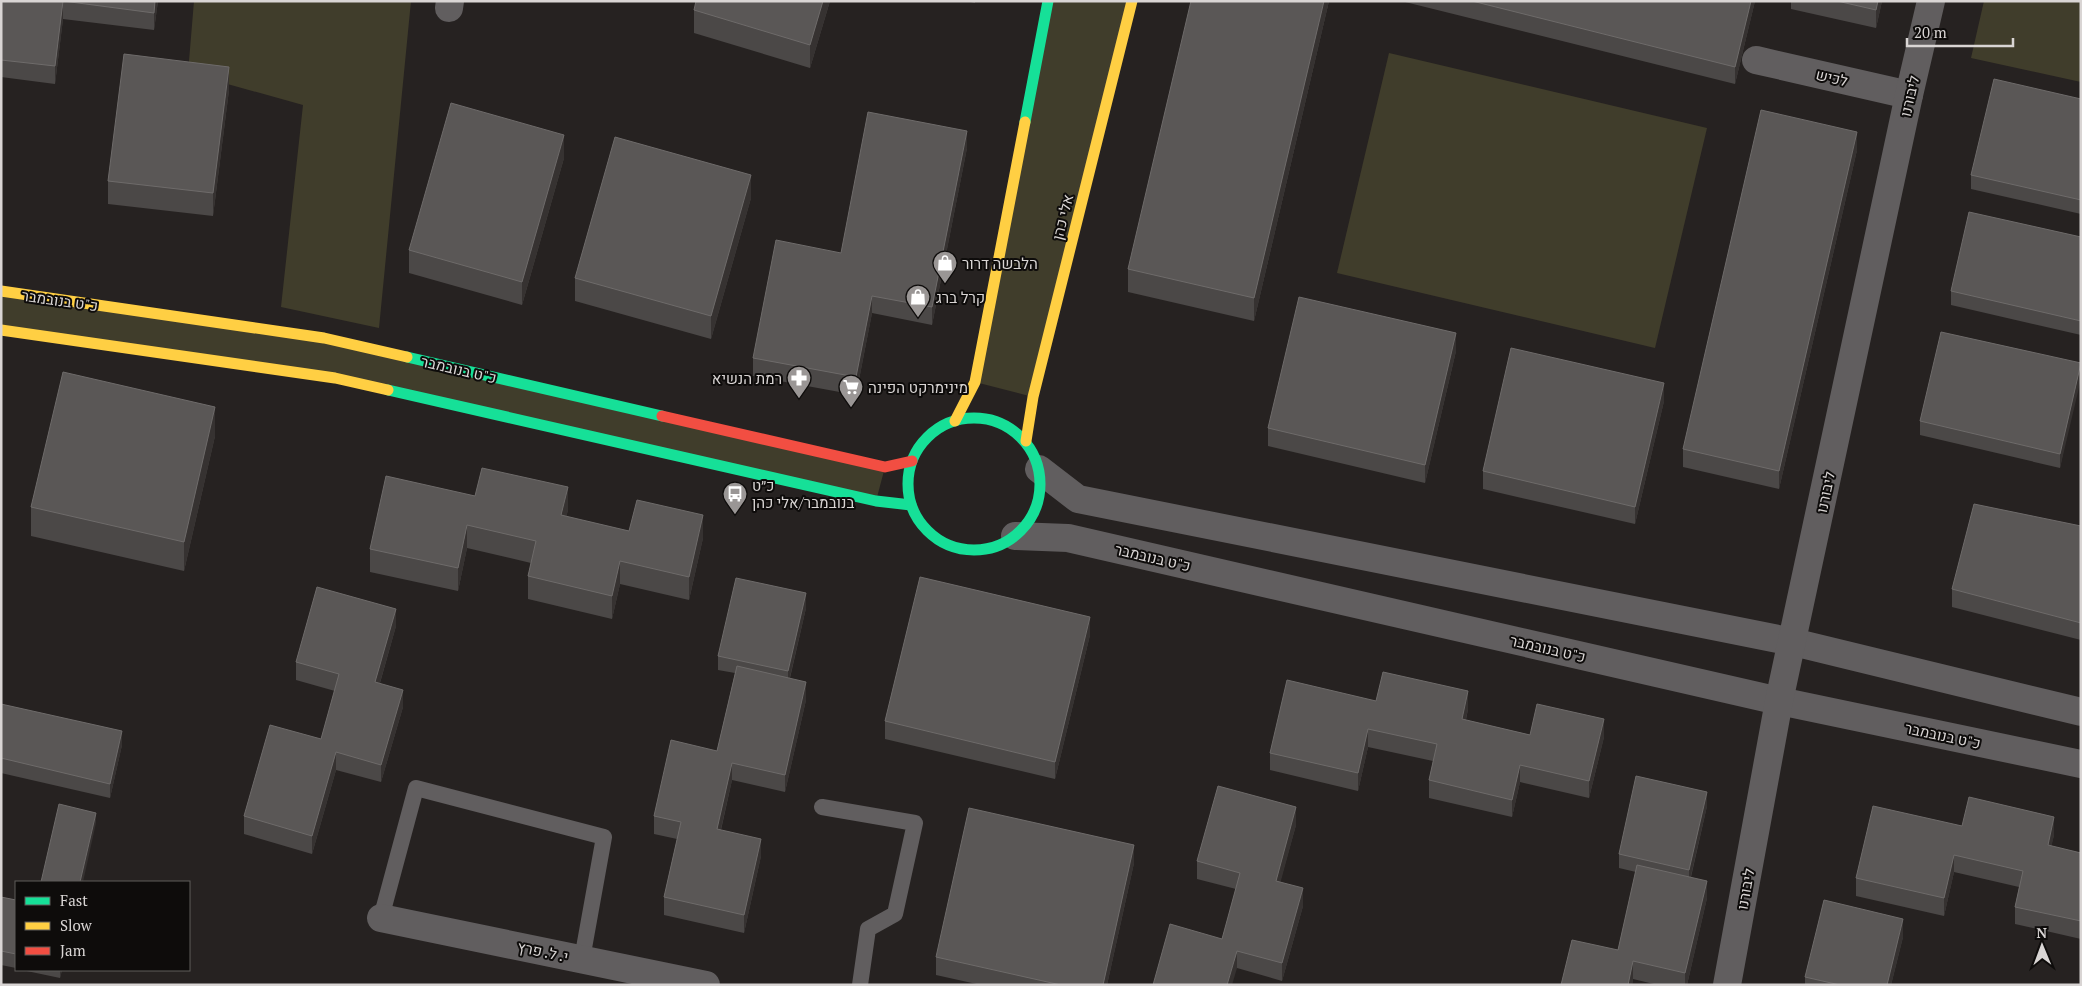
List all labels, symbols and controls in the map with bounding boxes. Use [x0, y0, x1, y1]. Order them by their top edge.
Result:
scale bar [1907, 15, 2013, 47]
text: 20 m [1914, 22, 1947, 42]
street label: לכיש [1814, 64, 1850, 90]
street label: ליבורנו [1895, 73, 1924, 119]
street label: אלי כהן [1047, 192, 1077, 242]
shop icon: הלבשה דרור [932, 250, 958, 284]
place label: הלבשה דרור [962, 253, 1038, 273]
shop icon: קרל ברג [905, 284, 931, 318]
street label: כ"ט בנובמבר [20, 285, 100, 315]
place label: קרל ברג [936, 287, 985, 307]
street label: כ"ט בנובמבר [419, 351, 499, 387]
pharmacy icon: רמת הנשיא [786, 365, 812, 399]
place label: רמת הנשיא [712, 368, 782, 388]
supermarket icon: מינימרקט הפינה [838, 374, 864, 408]
place label: מינימרקט הפינה [868, 377, 968, 397]
street label: ליבורנו [1811, 469, 1839, 515]
place label: כ״ט בנובמבר/אלי כהן [752, 475, 854, 512]
bus stop icon: כ״ט בנובמבר/אלי כהן [722, 481, 748, 515]
street label: כ"ט בנובמבר [1113, 539, 1193, 575]
street label: כ"ט בנובמבר [1508, 630, 1588, 666]
street label: כ"ט בנובמבר [1903, 717, 1983, 753]
street label: ליבורנו [1732, 866, 1759, 911]
legend [15, 881, 190, 971]
text: Fast [60, 890, 88, 910]
text: Slow [60, 915, 93, 935]
north arrow [2017, 921, 2067, 971]
text: N [2036, 923, 2048, 942]
street label: י. ל. פרץ [516, 936, 570, 966]
text: Jam [60, 940, 86, 960]

